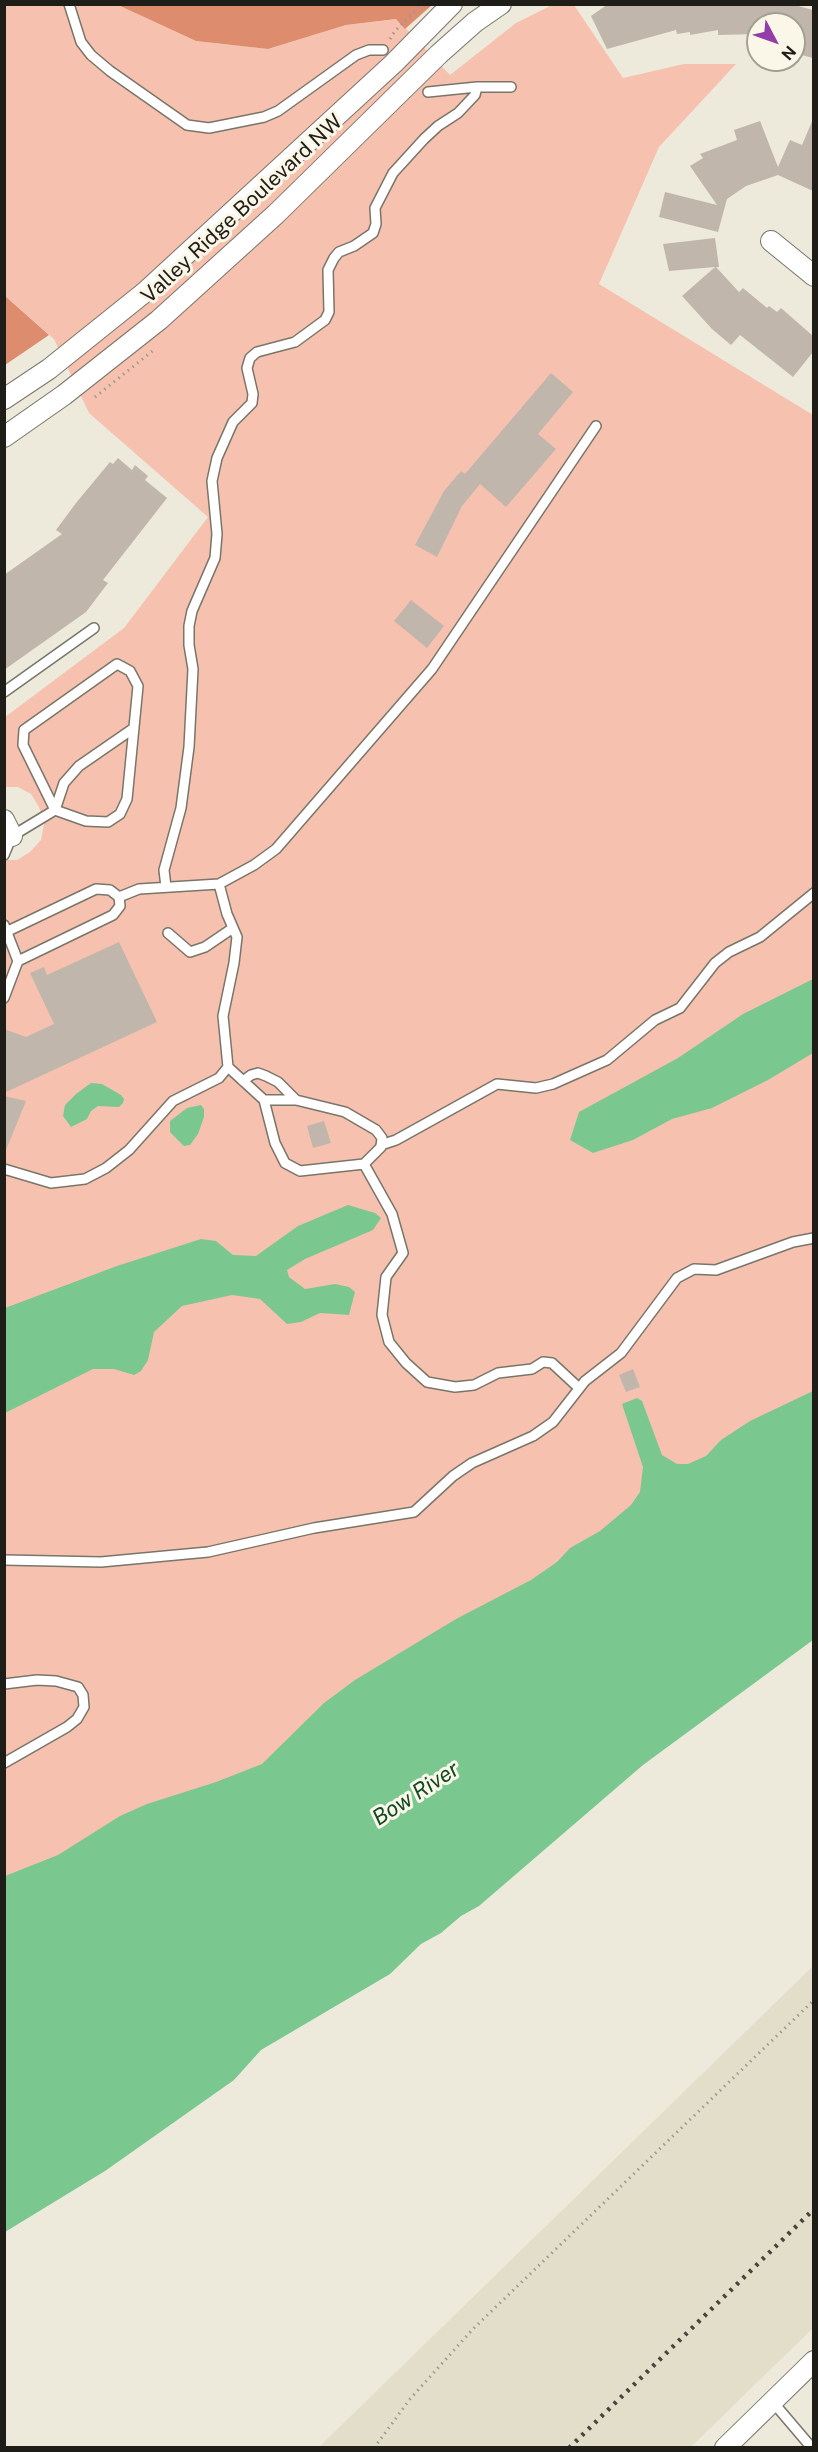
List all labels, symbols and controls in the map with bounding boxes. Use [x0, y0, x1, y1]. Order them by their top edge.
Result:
north arrow [746, 12, 806, 72]
text: N [777, 42, 800, 64]
street label: Valley Ridge Boulevard NW [136, 109, 348, 309]
water label: Bow River [368, 1756, 464, 1832]

